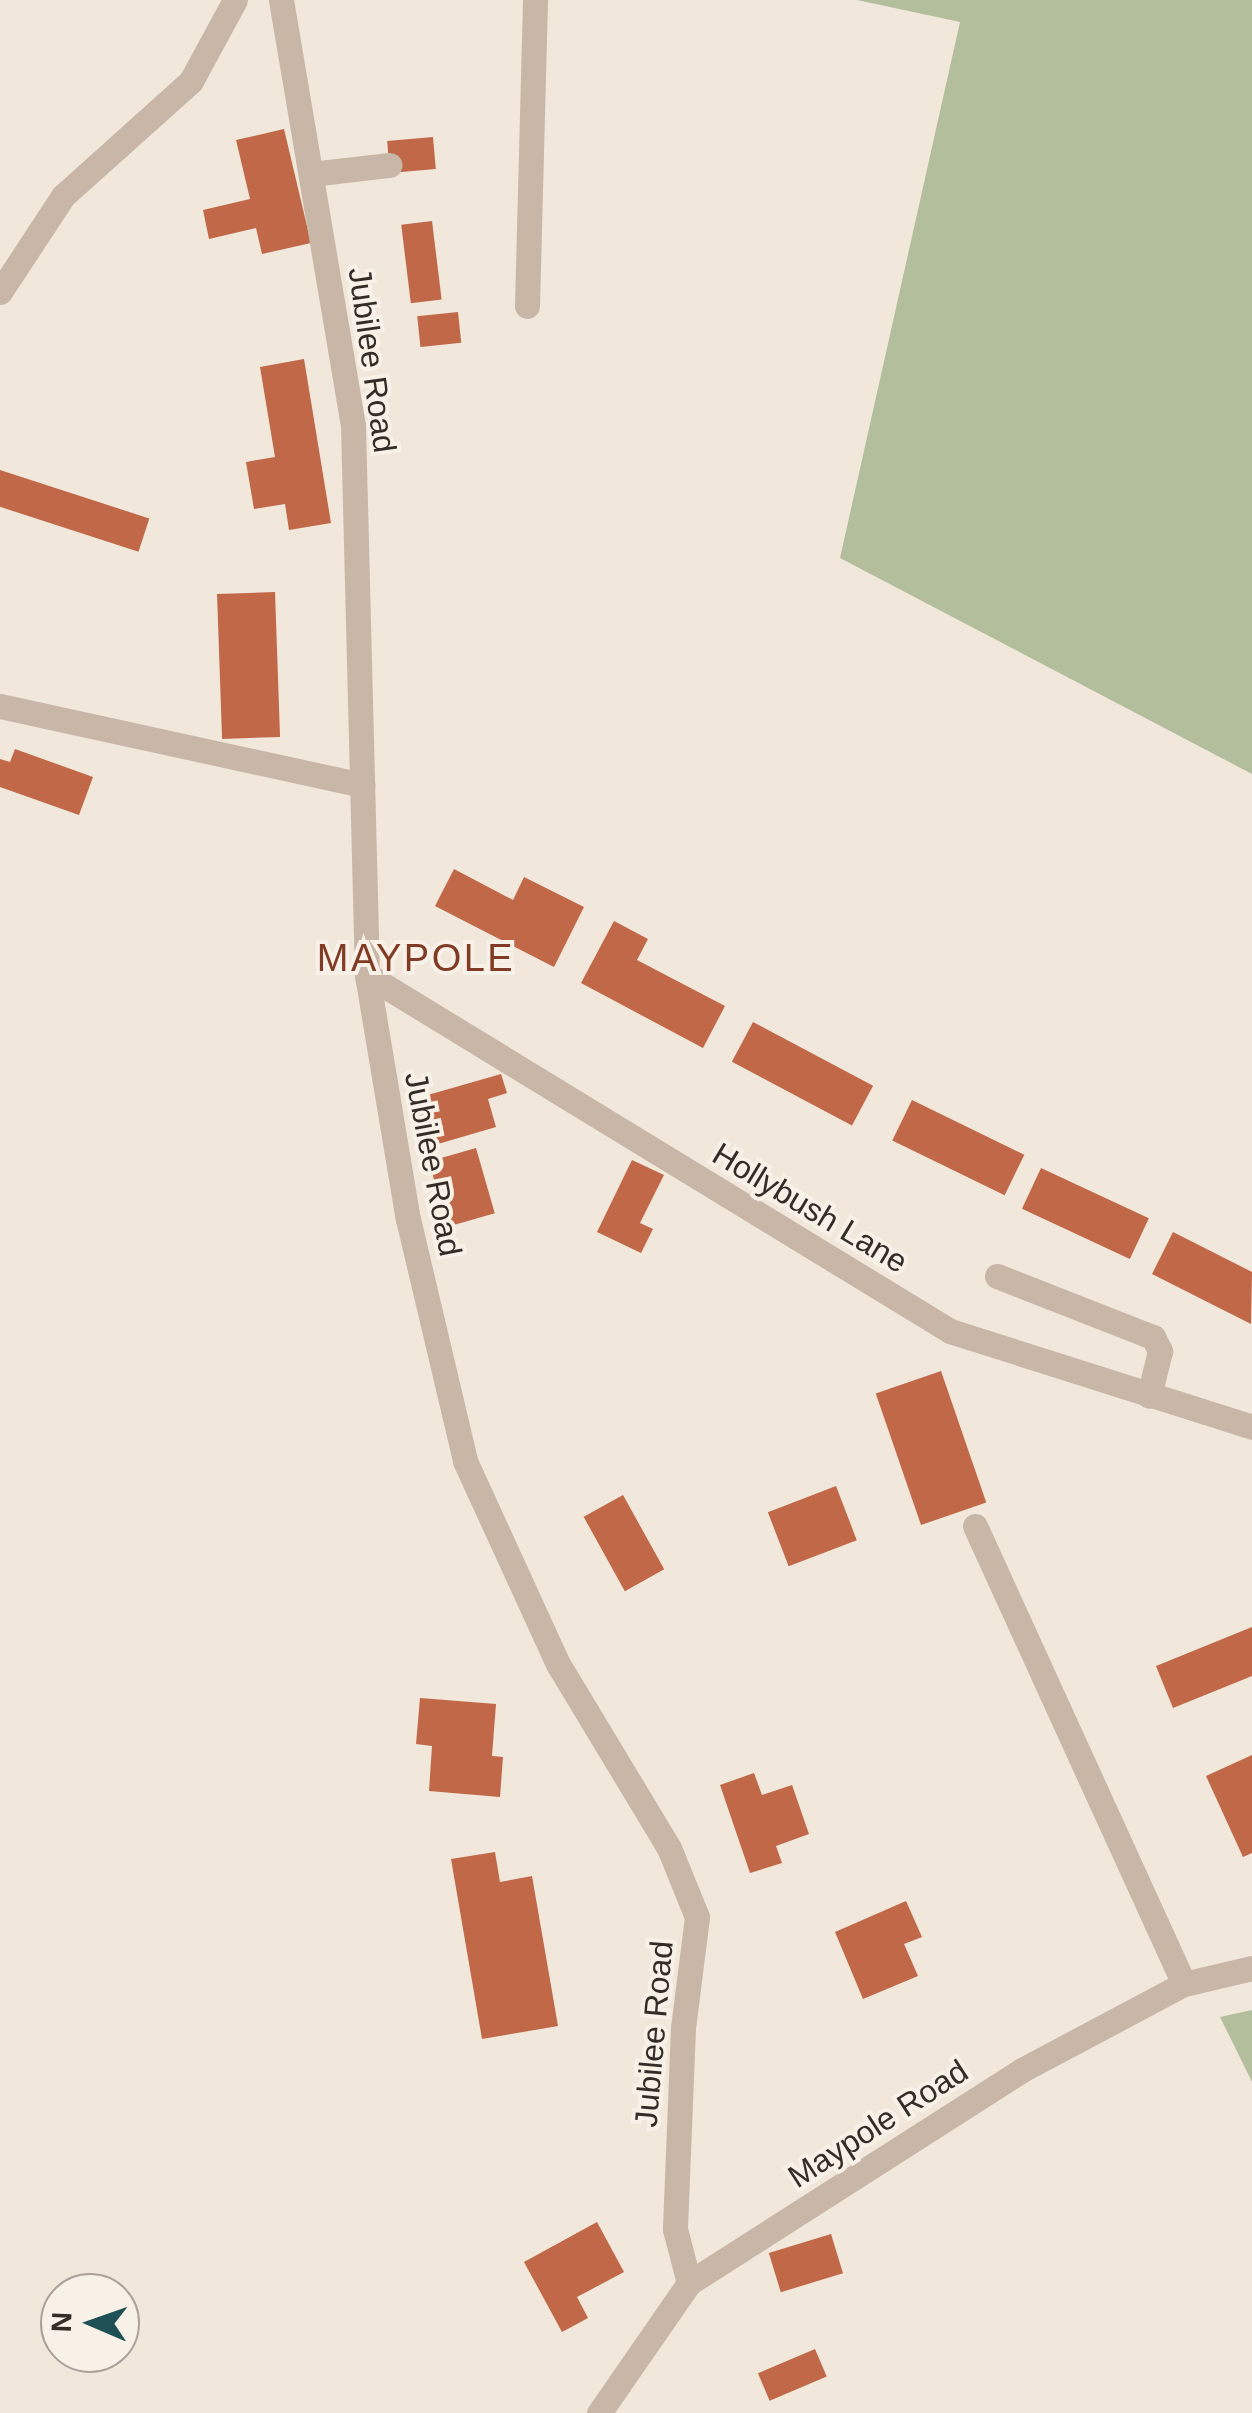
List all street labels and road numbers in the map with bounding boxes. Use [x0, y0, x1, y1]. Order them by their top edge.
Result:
street label: Jubilee Road [340, 265, 404, 455]
street label: Jubilee Road [396, 1069, 470, 1259]
street label: Hollybush Lane [706, 1135, 914, 1281]
street label: Jubilee Road [627, 1939, 681, 2129]
street label: Maypole Road [781, 2052, 975, 2196]

